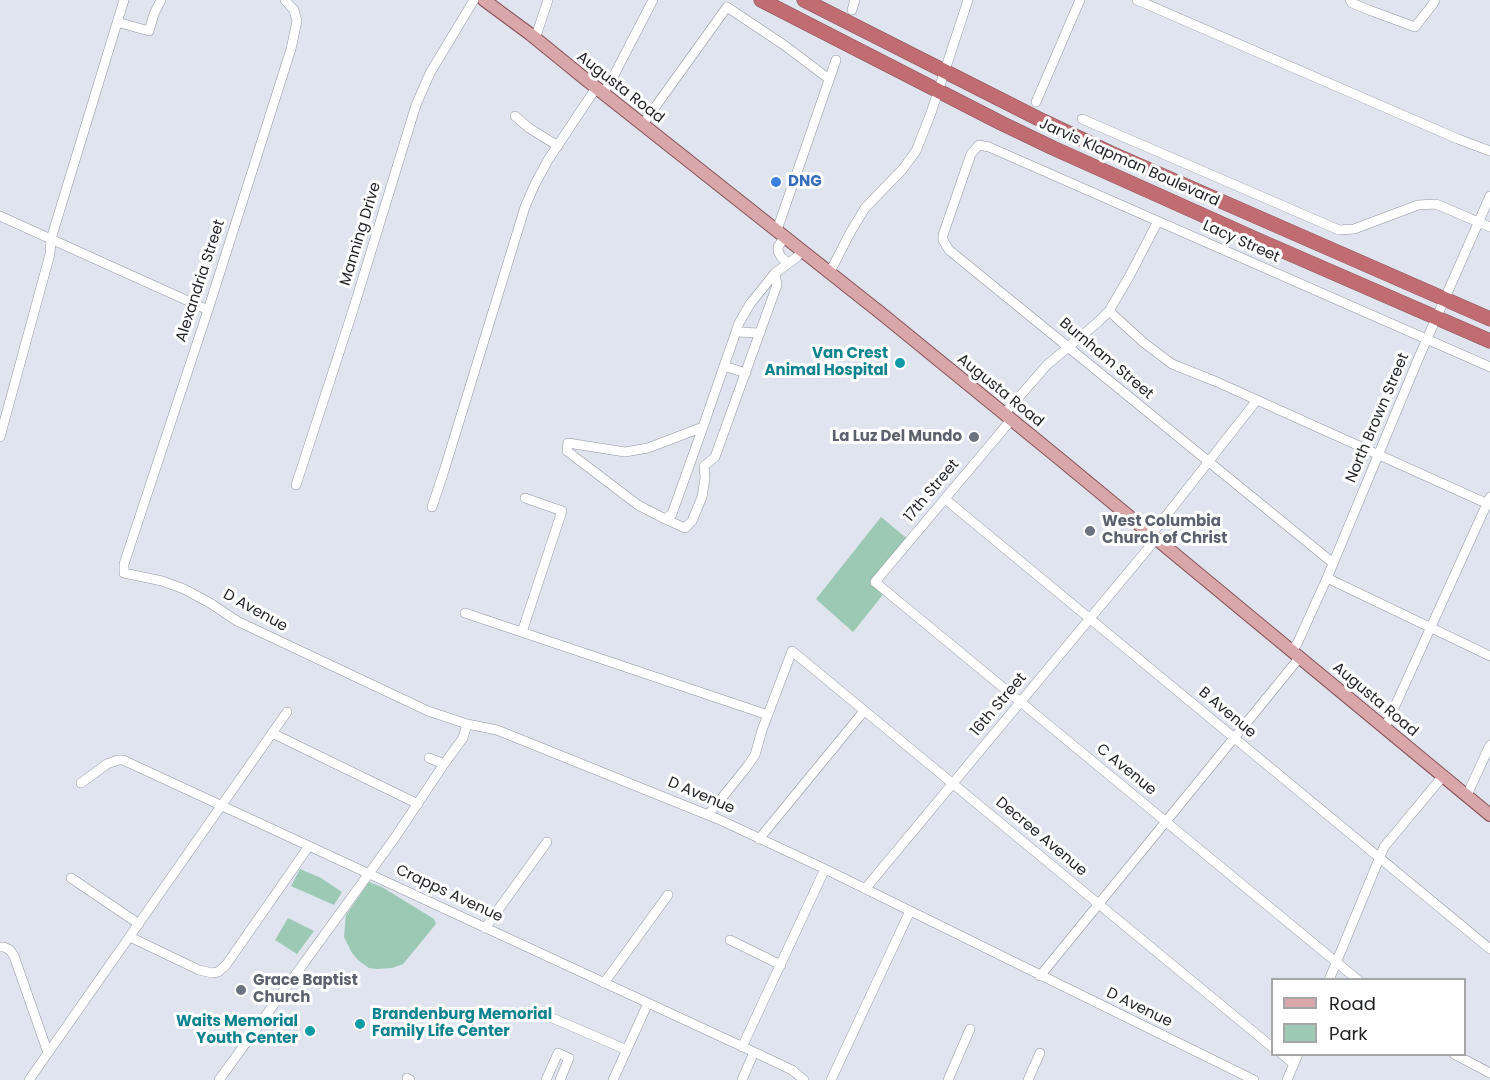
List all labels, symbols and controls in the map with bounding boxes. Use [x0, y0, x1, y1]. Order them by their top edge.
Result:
street label: Augusta Road [573, 48, 667, 128]
street label: Jarvis Klapman Boulevard [1036, 115, 1222, 211]
place label: DNG [788, 173, 822, 191]
marker: DNG [769, 175, 783, 189]
street label: Manning Drive [337, 180, 385, 288]
street label: Lacy Street [1200, 217, 1282, 267]
street label: Alexandria Street [173, 218, 229, 344]
street label: Burnham Street [1055, 314, 1157, 404]
place label: Van Crest Animal Hospital [765, 345, 888, 380]
street label: North Brown Street [1343, 350, 1413, 486]
street label: Augusta Road [953, 351, 1047, 431]
marker: Van Crest Animal Hospital [893, 356, 907, 370]
place label: La Luz Del Mundo [832, 428, 962, 446]
marker: La Luz Del Mundo [967, 430, 981, 444]
street label: 17th Street [901, 456, 963, 526]
place label: West Columbia Church of Christ [1102, 513, 1227, 548]
marker: West Columbia Church of Christ [1083, 524, 1097, 538]
street label: D Avenue [220, 586, 290, 636]
street label: Augusta Road [1329, 659, 1421, 741]
street label: 16th Street [967, 670, 1031, 740]
street label: B Avenue [1195, 684, 1259, 742]
street label: C Avenue [1092, 740, 1160, 800]
street label: D Avenue [665, 774, 737, 818]
street label: Decree Avenue [992, 794, 1090, 880]
street label: Crapps Avenue [393, 861, 505, 927]
place label: Grace Baptist Church [253, 972, 358, 1007]
legend [1271, 978, 1466, 1056]
marker: Grace Baptist Church [234, 983, 248, 997]
street label: D Avenue [1103, 984, 1175, 1032]
text: Road [1329, 991, 1376, 1016]
place label: Brandenburg Memorial Family Life Center [372, 1006, 552, 1041]
place label: Waits Memorial Youth Center [176, 1013, 298, 1048]
marker: Brandenburg Memorial Family Life Center [353, 1017, 367, 1031]
text: Park [1329, 1021, 1368, 1046]
marker: Waits Memorial Youth Center [303, 1024, 317, 1038]

